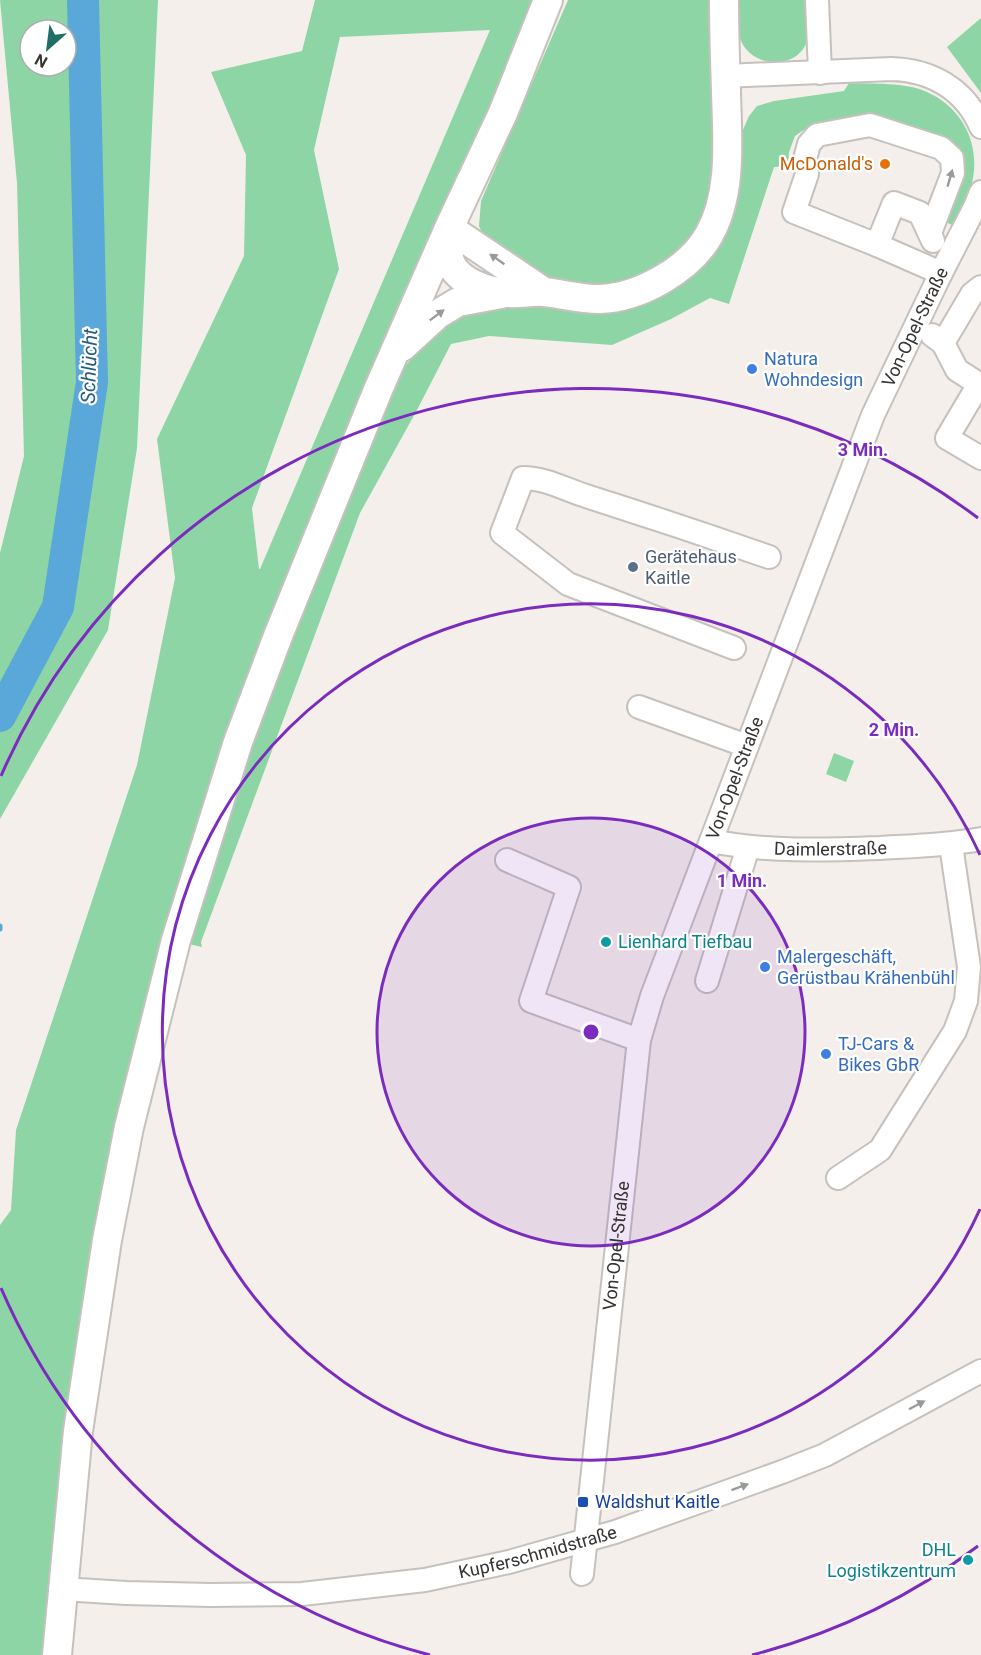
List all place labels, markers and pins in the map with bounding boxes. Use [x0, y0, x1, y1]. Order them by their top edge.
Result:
place label: McDonald's [780, 153, 873, 174]
marker: McDonald's [878, 157, 892, 171]
place label: Natura Wohndesign [764, 348, 863, 390]
marker: Natura Wohndesign [745, 362, 759, 376]
place label: Gerätehaus Kaitle [645, 546, 737, 588]
marker: Gerätehaus Kaitle [626, 560, 640, 574]
place label: Lienhard Tiefbau [618, 931, 752, 952]
marker: Lienhard Tiefbau [599, 935, 613, 949]
place label: Malergeschäft, Gerüstbau Krähenbühl [777, 946, 955, 988]
marker: Malergeschäft, Gerüstbau Krähenbühl [758, 960, 772, 974]
centre of rings [581, 1022, 601, 1042]
place label: TJ-Cars & Bikes GbR [838, 1033, 919, 1075]
marker: TJ-Cars & Bikes GbR [819, 1047, 833, 1061]
place label: Waldshut Kaitle [595, 1491, 720, 1512]
marker: Waldshut Kaitle [576, 1495, 590, 1509]
place label: DHL Logistikzentrum [827, 1539, 956, 1581]
marker: DHL Logistikzentrum [961, 1553, 975, 1567]

